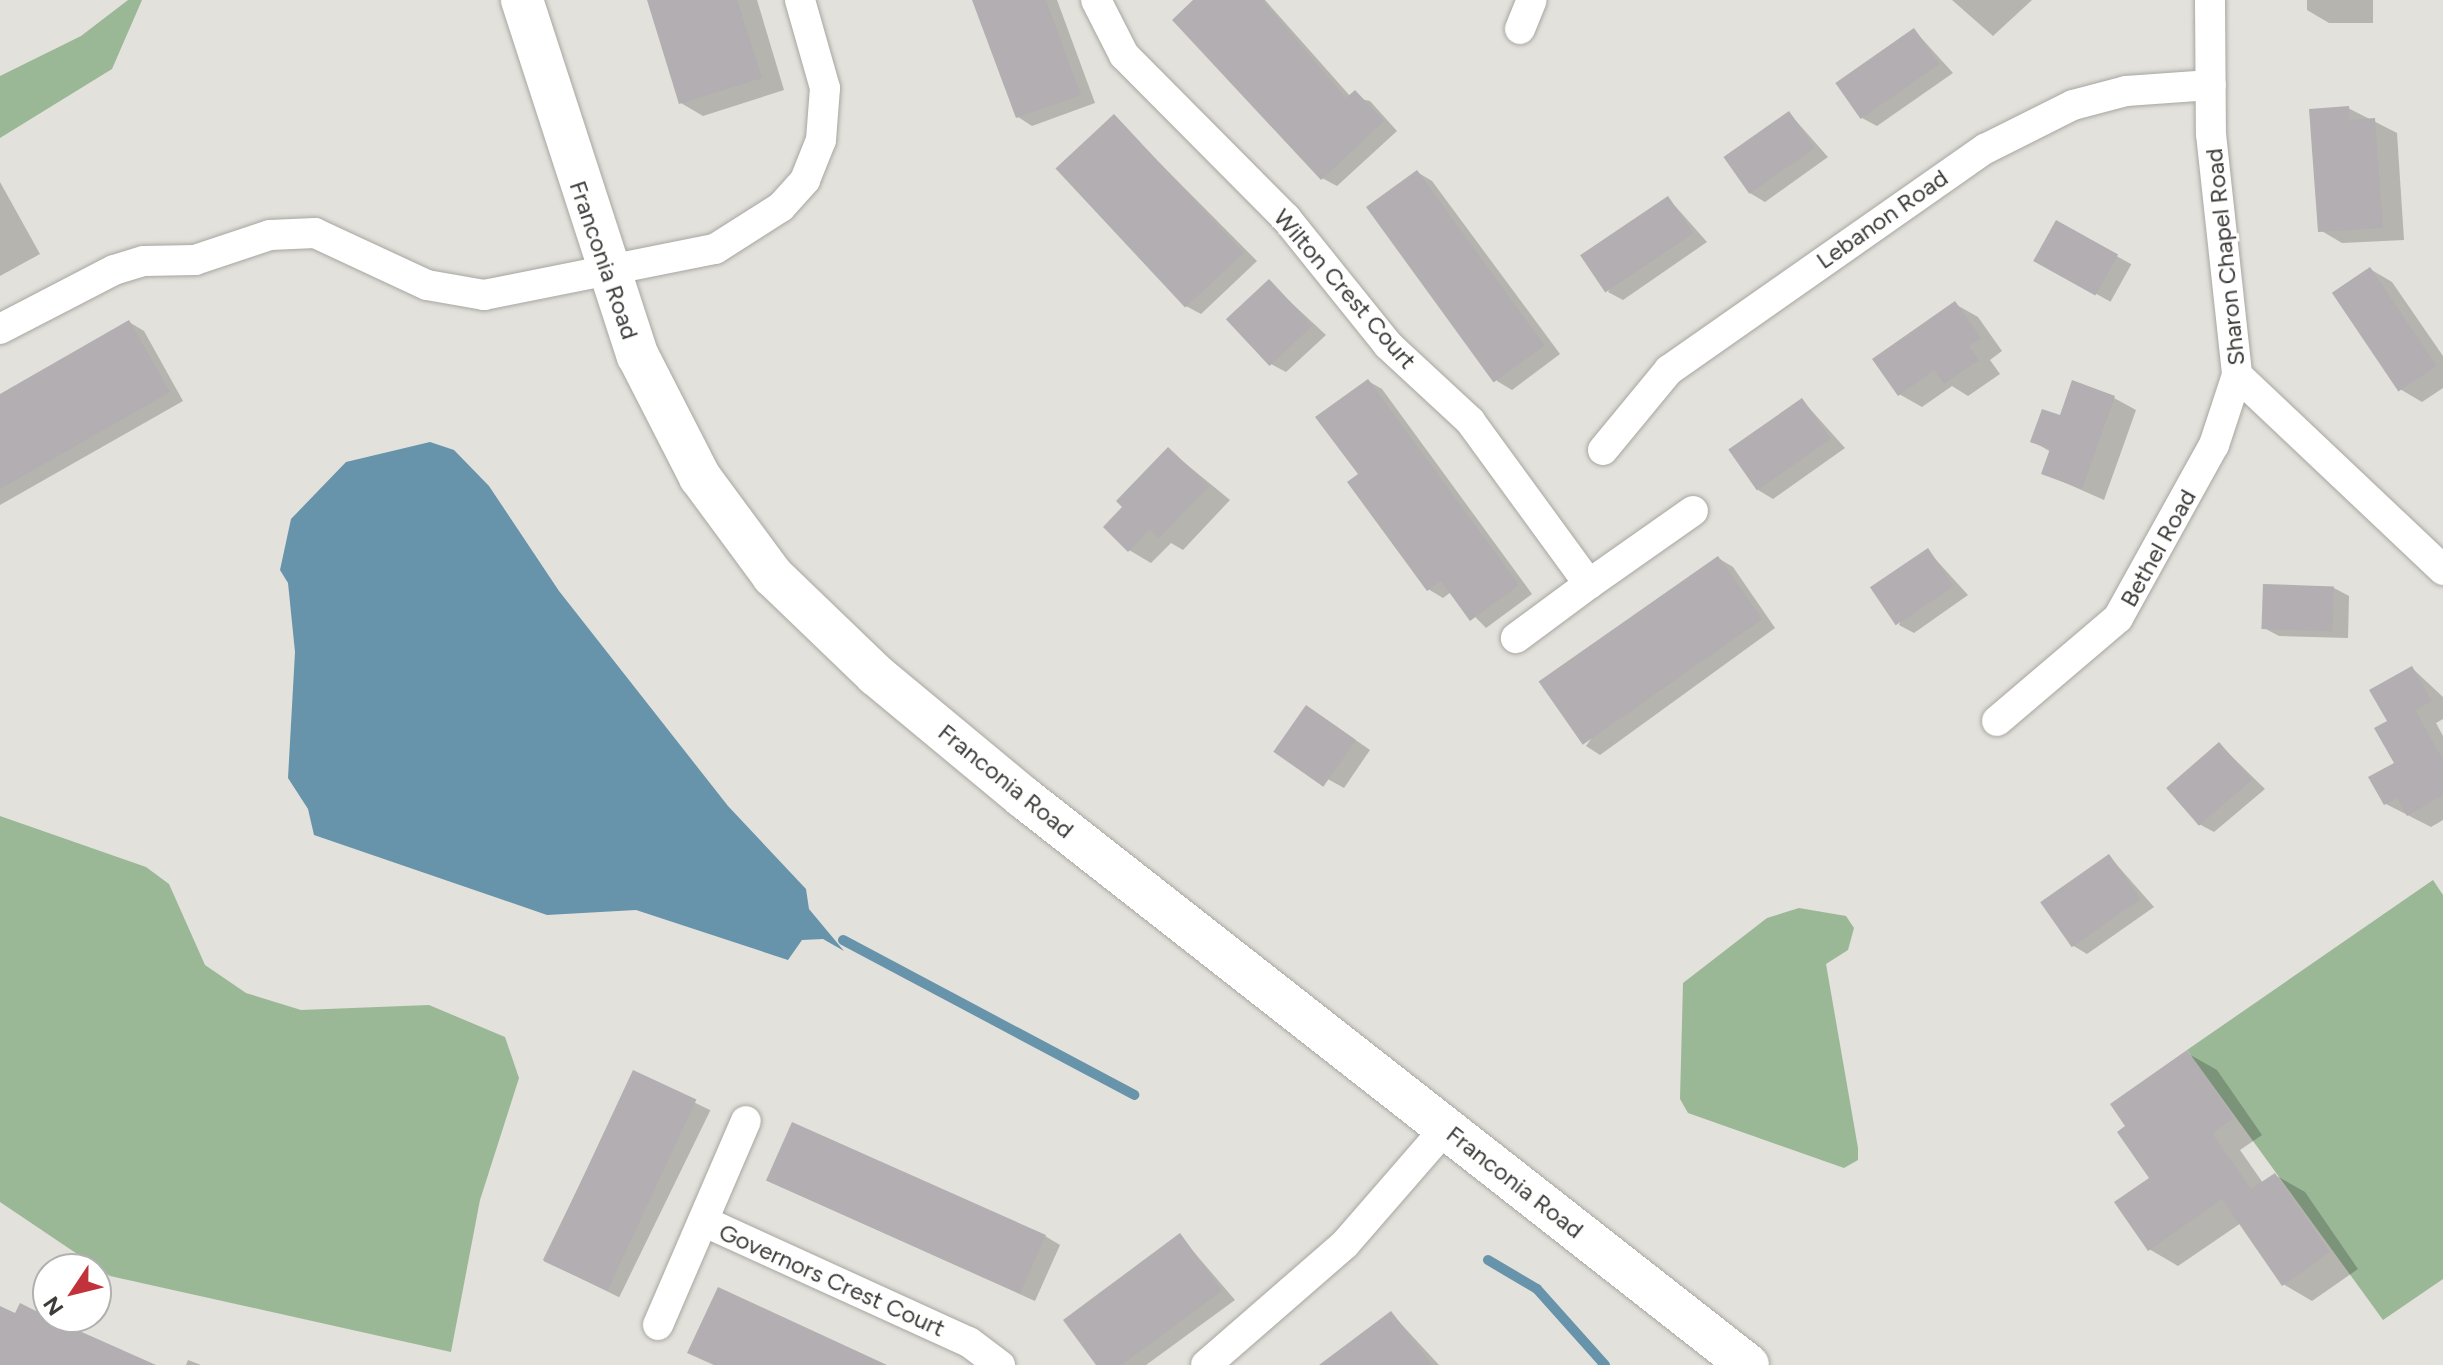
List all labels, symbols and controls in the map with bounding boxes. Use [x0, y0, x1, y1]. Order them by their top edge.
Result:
street label: Sharon Chapel Road [2199, 147, 2251, 367]
street label: Lebanon Road [1811, 163, 1953, 275]
street label: Franconia Road [563, 177, 645, 343]
street label: Wilton Crest Court [1268, 203, 1422, 375]
street label: Bethel Road [2114, 484, 2202, 612]
street label: Franconia Road [933, 718, 1079, 844]
street label: Franconia Road [1441, 1120, 1589, 1244]
street label: Governors Crest Court [715, 1217, 949, 1343]
north arrow [32, 1253, 112, 1333]
text: N [38, 1291, 70, 1321]

